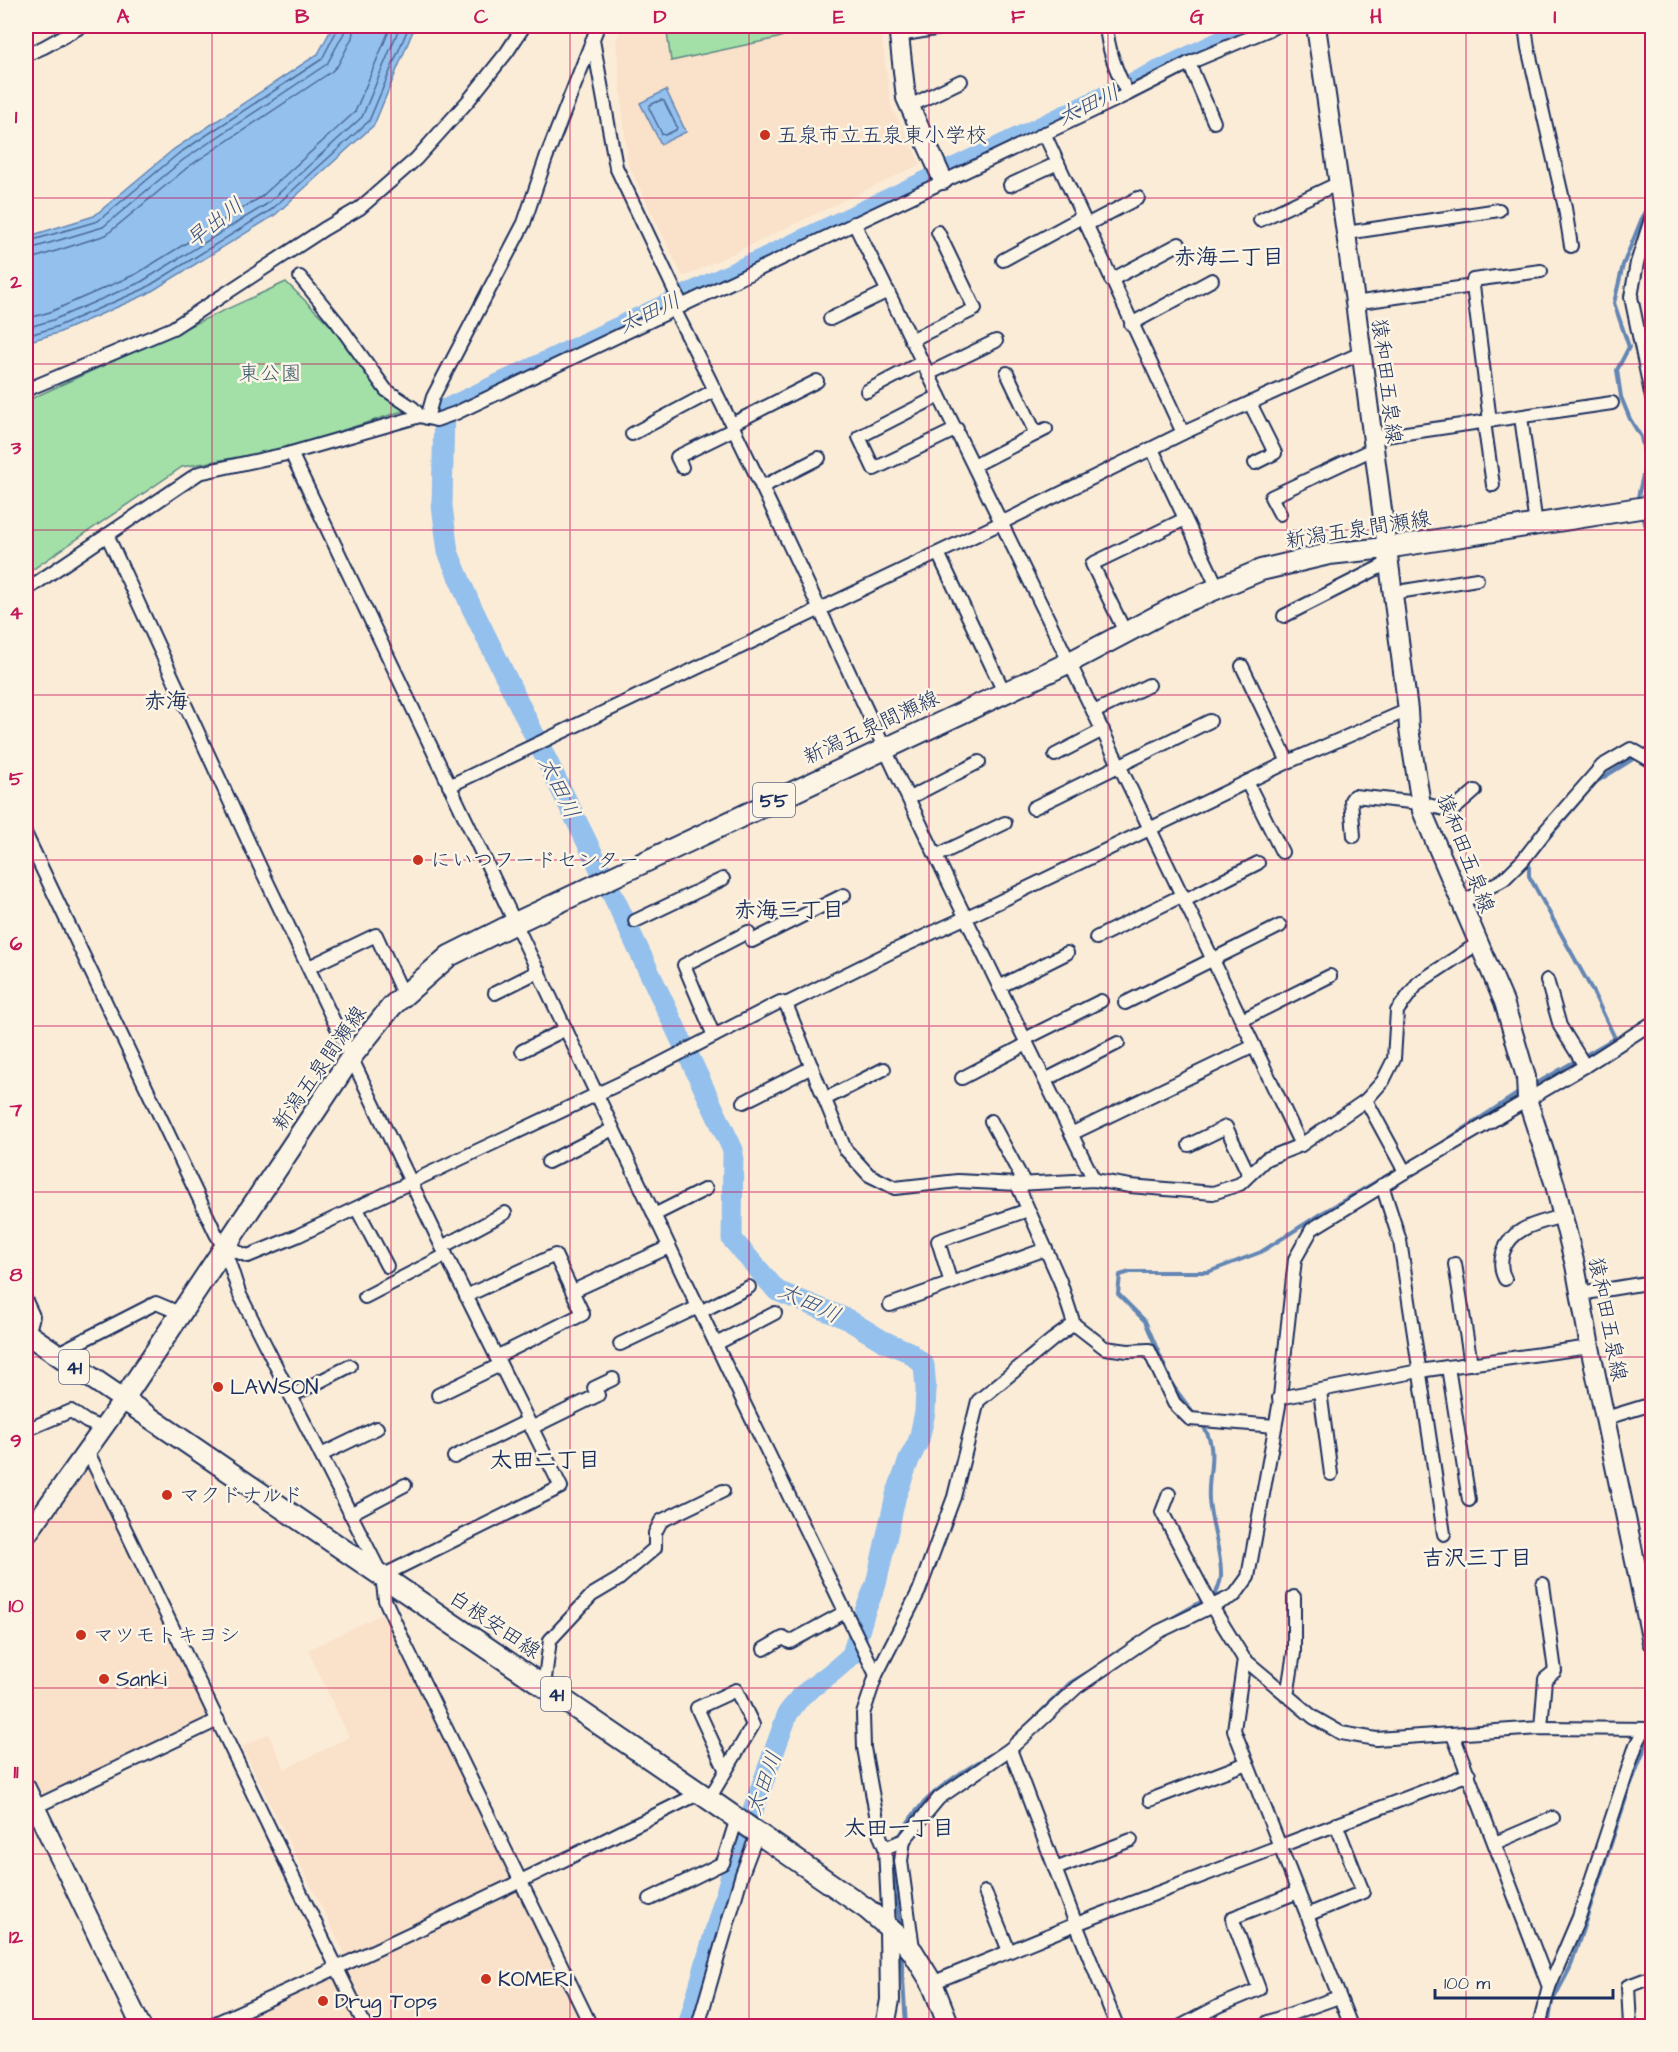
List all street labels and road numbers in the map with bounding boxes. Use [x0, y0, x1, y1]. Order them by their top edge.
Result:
street label: 猿和田五泉線 [1364, 317, 1409, 445]
street label: 新潟五泉間瀬線 [1283, 504, 1433, 555]
street label: 新潟五泉間瀬線 [798, 683, 944, 772]
road number: 55 [753, 783, 795, 817]
street label: 猿和田五泉線 [1429, 789, 1502, 917]
street label: 新潟五泉間瀬線 [265, 1000, 373, 1137]
street label: 猿和田五泉線 [1581, 1254, 1634, 1384]
road number: 41 [59, 1350, 89, 1384]
street label: 白根安田線 [443, 1583, 546, 1666]
road number: 41 [541, 1677, 571, 1711]

